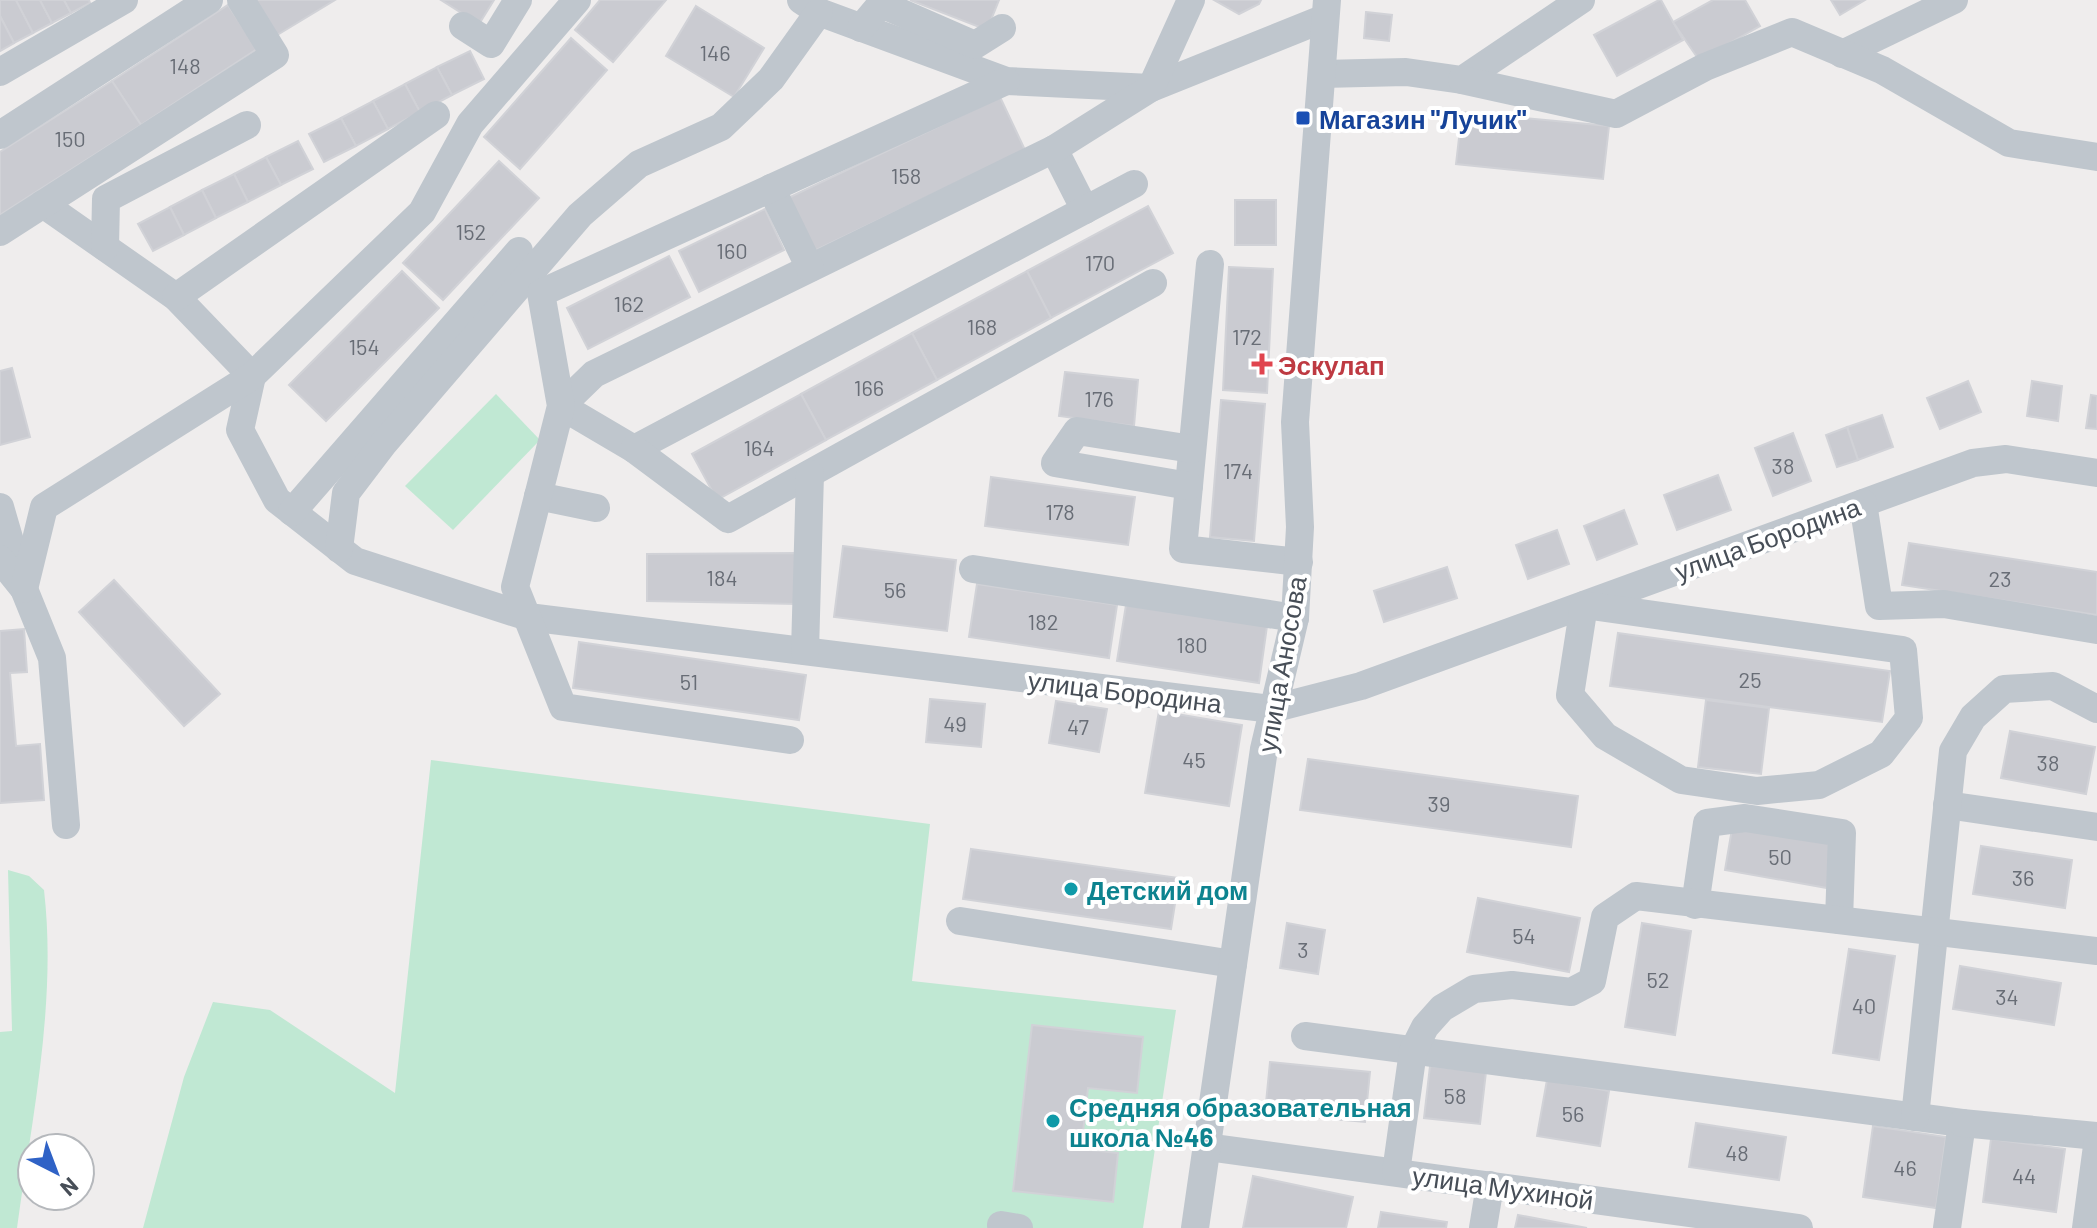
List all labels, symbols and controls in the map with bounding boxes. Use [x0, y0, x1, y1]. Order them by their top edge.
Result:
house number: 146 [699, 39, 731, 65]
house number: 148 [169, 52, 201, 78]
place label: Магазин "Лучик" [1319, 103, 1527, 134]
marker: Магазин "Лучик" [1294, 109, 1312, 127]
house number: 150 [54, 125, 86, 151]
house number: 158 [891, 162, 921, 188]
house number: 152 [456, 218, 486, 244]
house number: 160 [716, 237, 748, 263]
house number: 170 [1085, 249, 1115, 275]
house number: 162 [614, 290, 644, 316]
house number: 168 [967, 313, 997, 339]
house number: 172 [1232, 323, 1262, 349]
house number: 154 [348, 333, 380, 359]
place label: Эскулап [1278, 349, 1385, 380]
marker: Эскулап [1253, 355, 1271, 373]
house number: 166 [854, 374, 884, 400]
house number: 176 [1084, 385, 1114, 411]
house number: 164 [743, 434, 775, 460]
house number: 38 [1772, 452, 1794, 478]
house number: 174 [1223, 457, 1253, 483]
street label: улица Бородина [1670, 490, 1864, 586]
house number: 178 [1045, 498, 1075, 524]
house number: 184 [706, 564, 738, 590]
house number: 23 [1989, 565, 2012, 591]
street label: улица Аносова [1250, 573, 1312, 755]
house number: 56 [884, 576, 906, 602]
house number: 182 [1028, 608, 1058, 634]
house number: 180 [1176, 631, 1208, 657]
street label: улица Бородина [1026, 664, 1224, 718]
house number: 25 [1738, 666, 1762, 692]
house number: 51 [680, 668, 698, 694]
house number: 49 [943, 710, 967, 736]
house number: 47 [1067, 713, 1089, 739]
house number: 45 [1182, 746, 1206, 772]
house number: 38 [2037, 749, 2059, 775]
house number: 39 [1428, 790, 1450, 816]
house number: 50 [1768, 843, 1792, 869]
house number: 36 [2012, 864, 2034, 890]
place label: Детский дом [1087, 874, 1248, 905]
marker: Детский дом [1062, 880, 1080, 898]
house number: 54 [1512, 922, 1536, 948]
house number: 3 [1297, 936, 1309, 962]
house number: 52 [1646, 966, 1670, 992]
house number: 34 [1995, 983, 2019, 1009]
house number: 40 [1852, 992, 1876, 1018]
house number: 58 [1444, 1082, 1466, 1108]
place label: Средняя образовательная школа №46 [1069, 1091, 1412, 1152]
house number: 56 [1562, 1100, 1584, 1126]
marker: Средняя образовательная школа №46 [1044, 1112, 1062, 1130]
north arrow [16, 1132, 96, 1212]
house number: 48 [1725, 1139, 1749, 1165]
house number: 46 [1893, 1154, 1917, 1180]
street label: улица Мухиной [1410, 1159, 1596, 1215]
house number: 44 [2012, 1162, 2036, 1188]
text: N [56, 1173, 84, 1202]

